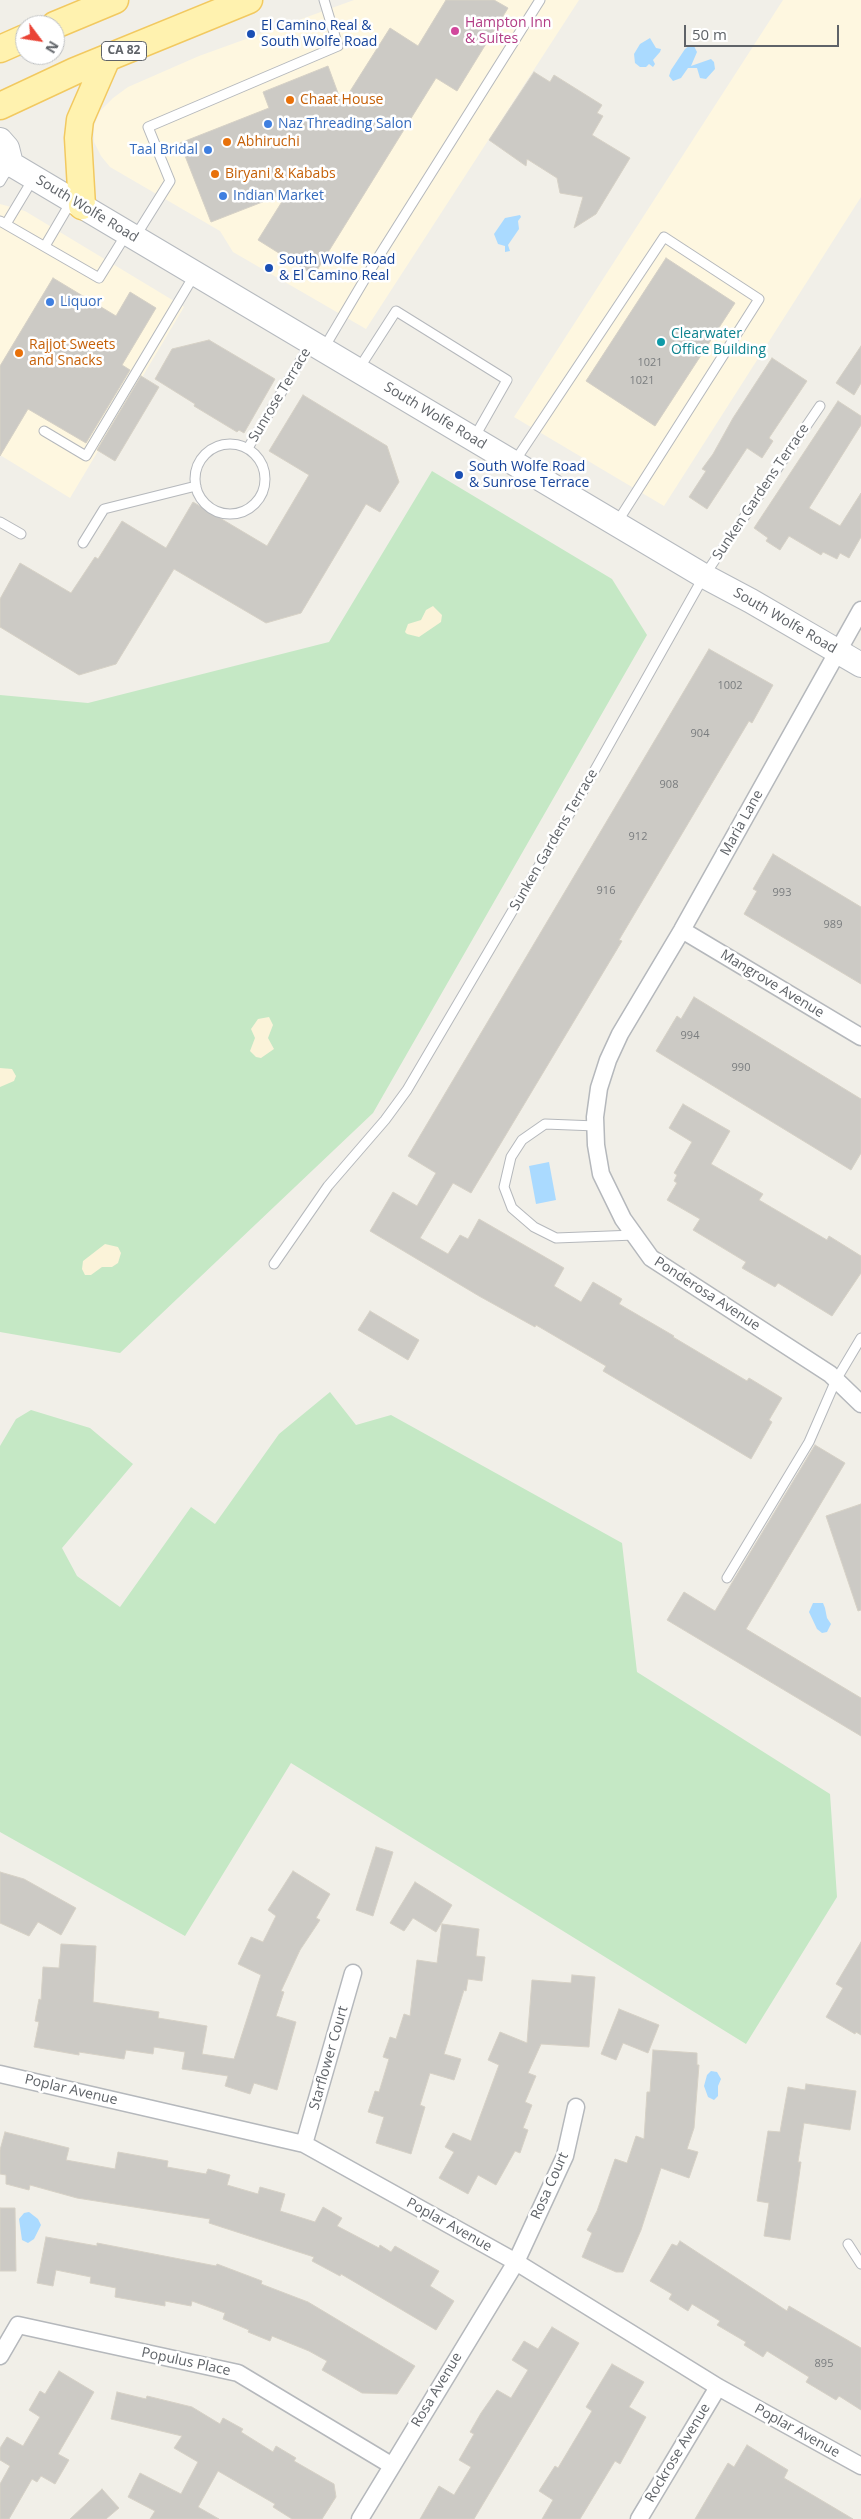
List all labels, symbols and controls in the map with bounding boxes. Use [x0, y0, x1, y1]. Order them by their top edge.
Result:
north arrow [15, 15, 65, 65]
place label: Hampton Inn & Suites [465, 15, 551, 48]
scale bar [686, 15, 841, 47]
place label: El Camino Real & South Wolfe Road [261, 18, 377, 50]
text: 50 m [692, 24, 727, 44]
marker: Hampton Inn & Suites [449, 25, 461, 37]
marker: El Camino Real & South Wolfe Road [245, 28, 257, 40]
text: N [41, 38, 64, 57]
road number: CA 82 [102, 41, 146, 60]
place label: Chaat House [300, 92, 383, 108]
marker: Chaat House [284, 94, 296, 106]
place label: Naz Threading Salon [278, 116, 412, 132]
marker: Naz Threading Salon [262, 118, 274, 130]
place label: Abhiruchi [237, 134, 300, 150]
marker: Abhiruchi [221, 136, 233, 148]
place label: Taal Bridal [129, 142, 198, 158]
marker: Taal Bridal [202, 144, 214, 156]
place label: Biryani & Kababs [225, 166, 336, 182]
marker: Biryani & Kababs [209, 168, 221, 180]
street label: South Wolfe Road [33, 172, 141, 246]
place label: Indian Market [233, 188, 324, 204]
marker: Indian Market [217, 190, 229, 202]
place label: South Wolfe Road & El Camino Real [279, 252, 395, 284]
marker: South Wolfe Road & El Camino Real [263, 262, 275, 274]
place label: Liquor [60, 294, 102, 310]
marker: Liquor [44, 296, 56, 308]
place label: Clearwater Office Building [671, 326, 766, 358]
marker: Clearwater Office Building [655, 336, 667, 348]
place label: Rajjot Sweets and Snacks [29, 337, 115, 370]
street label: Sunrose Terrace [245, 345, 315, 445]
marker: Rajjot Sweets and Snacks [13, 347, 25, 359]
house number: 1021 [637, 356, 663, 370]
house number: 1021 [629, 374, 655, 388]
street label: South Wolfe Road [381, 379, 489, 453]
street label: Sunken Gardens Terrace [709, 421, 813, 563]
place label: South Wolfe Road & Sunrose Terrace [469, 459, 589, 492]
marker: South Wolfe Road & Sunrose Terrace [453, 469, 465, 481]
street label: South Wolfe Road [730, 585, 840, 657]
house number: 1002 [717, 679, 743, 693]
house number: 904 [691, 727, 709, 741]
street label: Sunken Gardens Terrace [507, 766, 601, 914]
house number: 908 [660, 778, 678, 792]
street label: Maria Lane [717, 787, 767, 859]
house number: 912 [629, 830, 647, 844]
house number: 916 [597, 884, 615, 898]
house number: 993 [773, 886, 791, 900]
house number: 989 [824, 918, 842, 932]
street label: Mangrove Avenue [717, 946, 827, 1022]
house number: 994 [681, 1029, 699, 1043]
house number: 990 [732, 1061, 750, 1075]
street label: Ponderosa Avenue [651, 1254, 763, 1334]
street label: Starflower Court [306, 2004, 352, 2112]
street label: Poplar Avenue [23, 2071, 119, 2109]
street label: Rosa Court [528, 2150, 572, 2222]
street label: Poplar Avenue [403, 2195, 495, 2255]
street label: Populus Place [140, 2344, 232, 2380]
street label: Rosa Avenue [408, 2350, 466, 2430]
house number: 895 [815, 2357, 833, 2371]
street label: Rockrose Avenue [642, 2401, 714, 2505]
street label: Poplar Avenue [751, 2401, 843, 2461]

